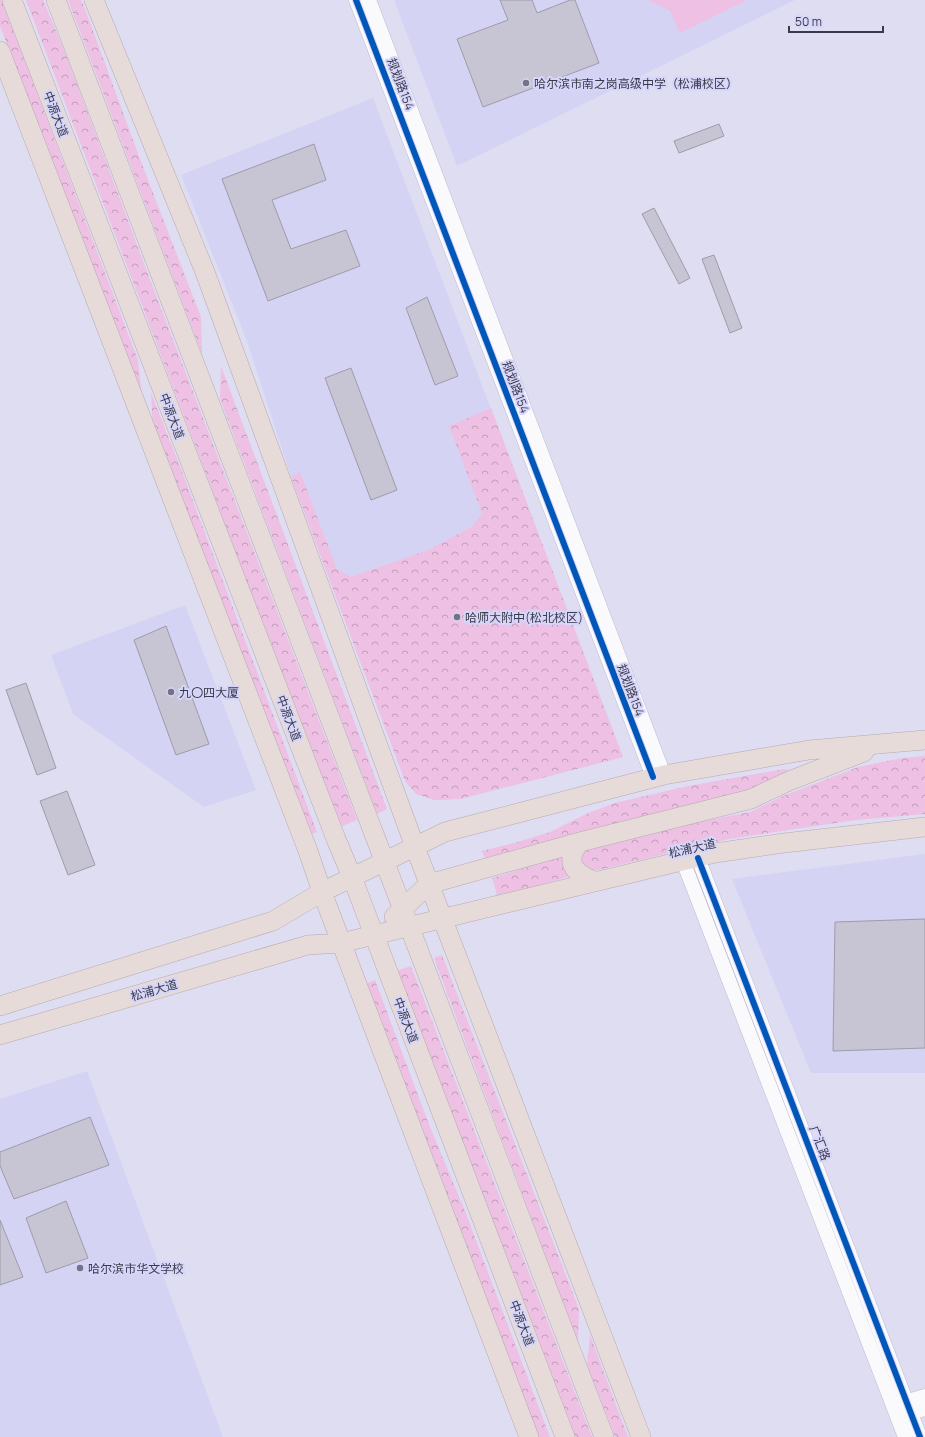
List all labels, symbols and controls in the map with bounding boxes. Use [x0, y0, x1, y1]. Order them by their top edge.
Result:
scale bar [789, 8, 883, 34]
text: 50 m [795, 13, 822, 30]
street label: 规划路154 [383, 55, 419, 113]
place label: 哈尔滨市南之岗高级中学（松浦校区） [534, 75, 738, 92]
marker: 哈尔滨市南之岗高级中学（松浦校区） [521, 78, 531, 88]
street label: 中源大道 [39, 89, 73, 139]
street label: 规划路154 [498, 358, 534, 416]
street label: 中源大道 [155, 391, 189, 441]
place label: 哈师大附中(松北校区) [465, 609, 583, 626]
marker: 哈师大附中(松北校区) [452, 612, 462, 622]
street label: 规划路154 [613, 661, 649, 719]
place label: 九〇四大厦 [179, 684, 239, 701]
marker: 九〇四大厦 [166, 687, 176, 697]
street label: 中源大道 [272, 693, 306, 743]
street label: 松浦大道 [667, 834, 717, 862]
street label: 松浦大道 [129, 975, 179, 1005]
street label: 中源大道 [389, 995, 423, 1045]
street label: 广汇路 [806, 1123, 834, 1163]
place label: 哈尔滨市华文学校 [88, 1260, 184, 1277]
marker: 哈尔滨市华文学校 [75, 1263, 85, 1273]
street label: 中源大道 [505, 1298, 539, 1348]

